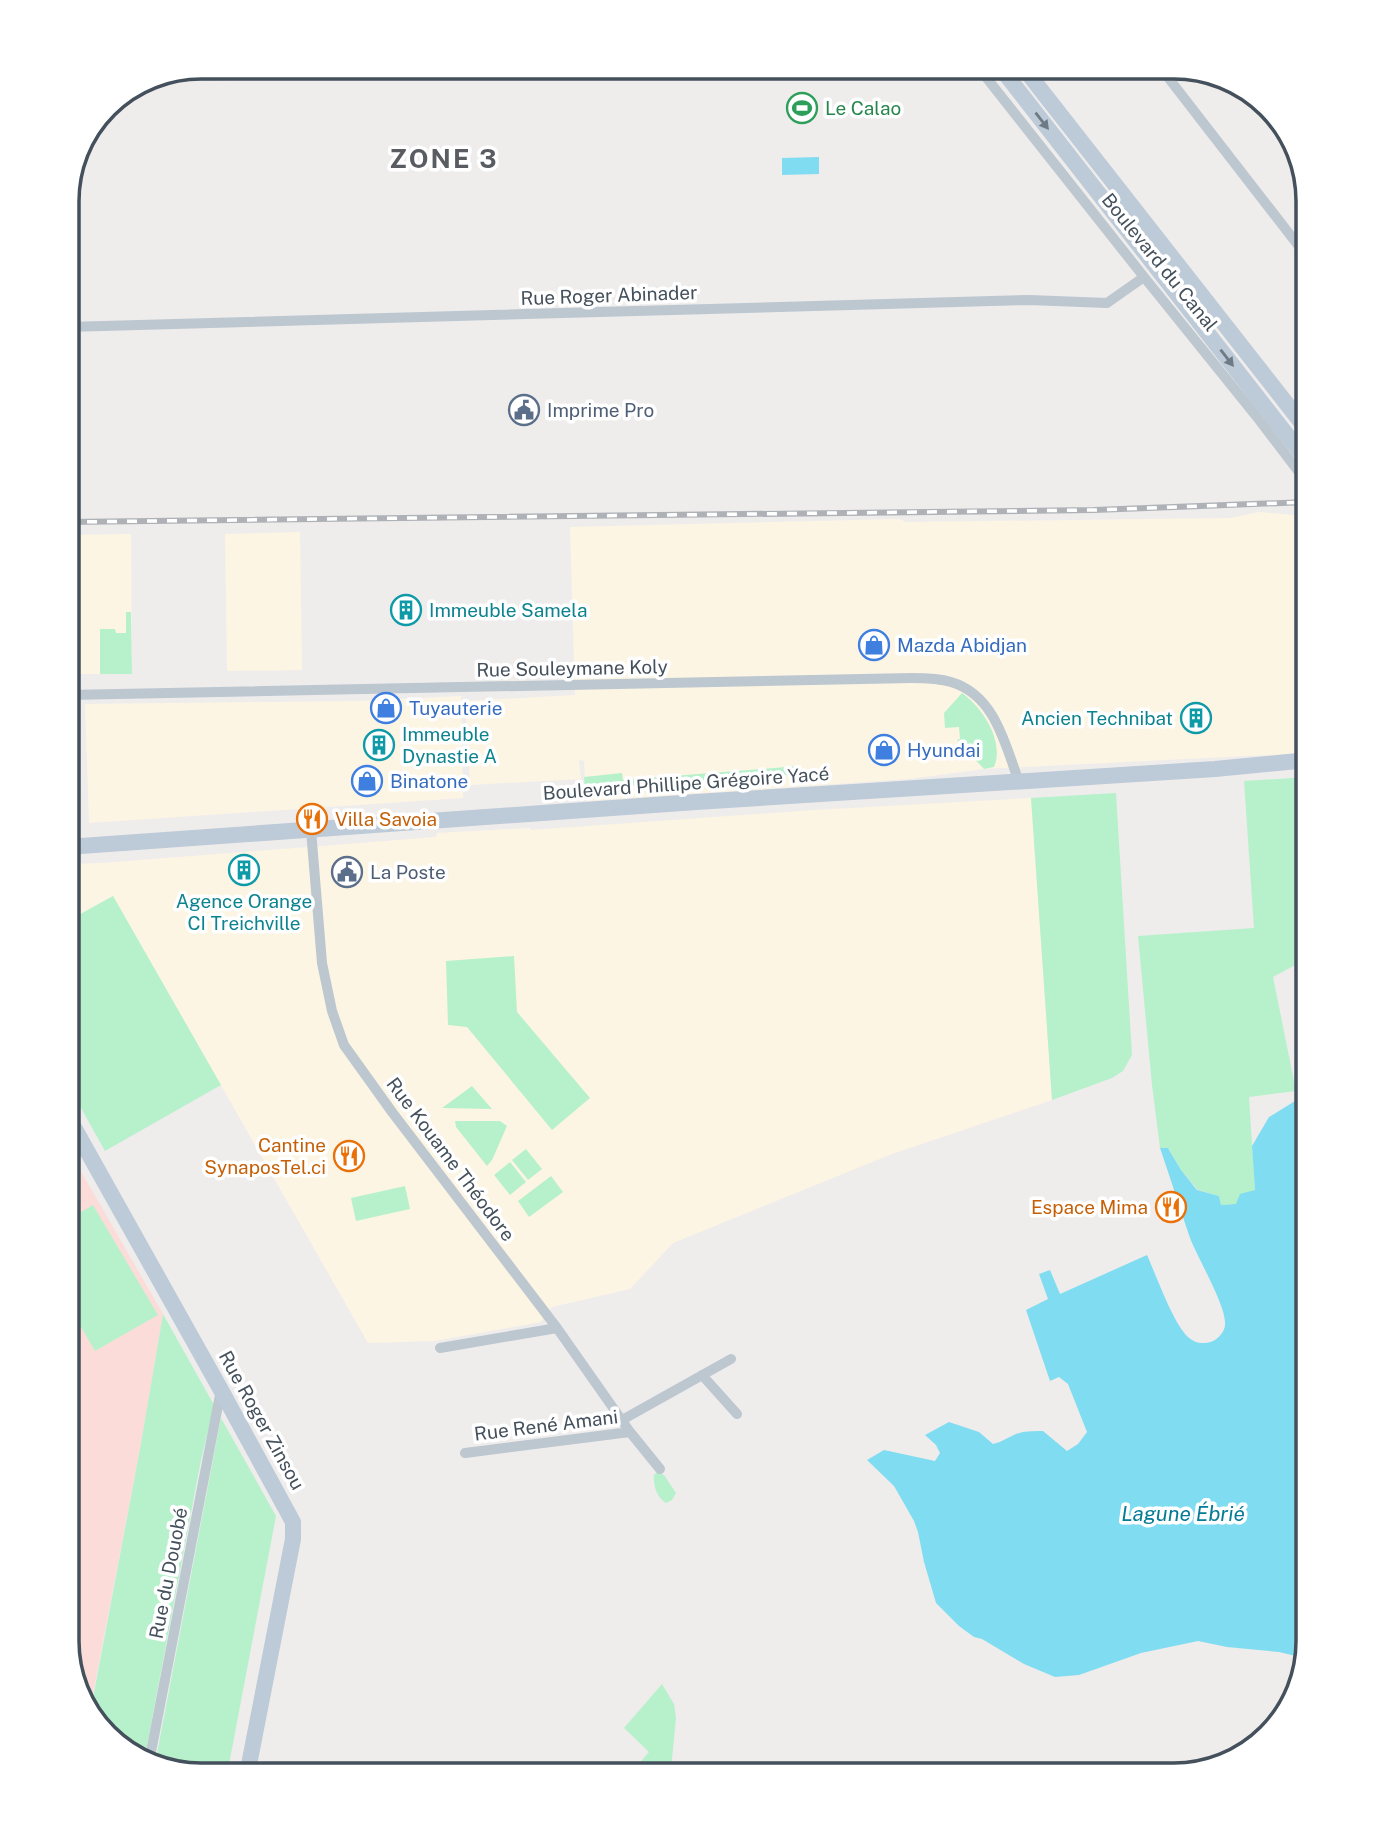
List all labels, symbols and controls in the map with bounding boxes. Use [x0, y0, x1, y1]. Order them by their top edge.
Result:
sports icon: Le Calao [785, 91, 819, 125]
place label: Le Calao [825, 97, 901, 119]
one-way arrow [1035, 111, 1050, 129]
district label: ZONE 3 [389, 143, 499, 174]
street label: Boulevard du Canal [1098, 189, 1222, 335]
street label: Rue Roger Abinader [520, 281, 698, 309]
one-way arrow [1220, 349, 1234, 367]
public building icon: Imprime Pro [507, 393, 541, 427]
place label: Imprime Pro [547, 399, 654, 421]
building icon: Immeuble Samela [389, 593, 423, 627]
place label: Immeuble Samela [429, 599, 588, 621]
shop icon: Mazda Abidjan [857, 628, 891, 662]
place label: Mazda Abidjan [897, 634, 1027, 656]
street label: Rue Souleymane Koly [476, 655, 668, 681]
shop icon: Tuyauterie [369, 691, 403, 725]
place label: Tuyauterie [409, 697, 503, 719]
building icon: Ancien Technibat [1179, 701, 1213, 735]
place label: Ancien Technibat [1021, 707, 1173, 729]
place label: Immeuble Dynastie A [402, 723, 497, 767]
building icon: Immeuble Dynastie A [362, 728, 396, 762]
shop icon: Hyundai [867, 733, 901, 767]
place label: Hyundai [907, 739, 980, 761]
street label: Boulevard Phillipe Grégoire Yacé [542, 762, 830, 804]
shop icon: Binatone [350, 764, 384, 798]
place label: Binatone [390, 770, 468, 792]
restaurant icon: Villa Savoia [295, 802, 329, 836]
place label: Villa Savoia [335, 808, 437, 830]
building icon: Agence Orange CI Treichville [227, 853, 261, 887]
public building icon: La Poste [330, 855, 364, 889]
place label: La Poste [370, 861, 446, 883]
place label: Agence Orange CI Treichville [176, 890, 312, 934]
street label: Rue Kouame Théodore [382, 1073, 520, 1245]
place label: Cantine SynaposTel.ci [204, 1134, 326, 1178]
restaurant icon: Cantine SynaposTel.ci [332, 1139, 366, 1173]
restaurant icon: Espace Mima [1154, 1190, 1188, 1224]
place label: Espace Mima [1031, 1196, 1148, 1218]
street label: Rue Roger Zinsou [215, 1347, 309, 1493]
street label: Rue René Amani [473, 1405, 619, 1445]
water label: Lagune Ébrié [1121, 1501, 1245, 1526]
street label: Rue du Douobé [144, 1505, 192, 1641]

